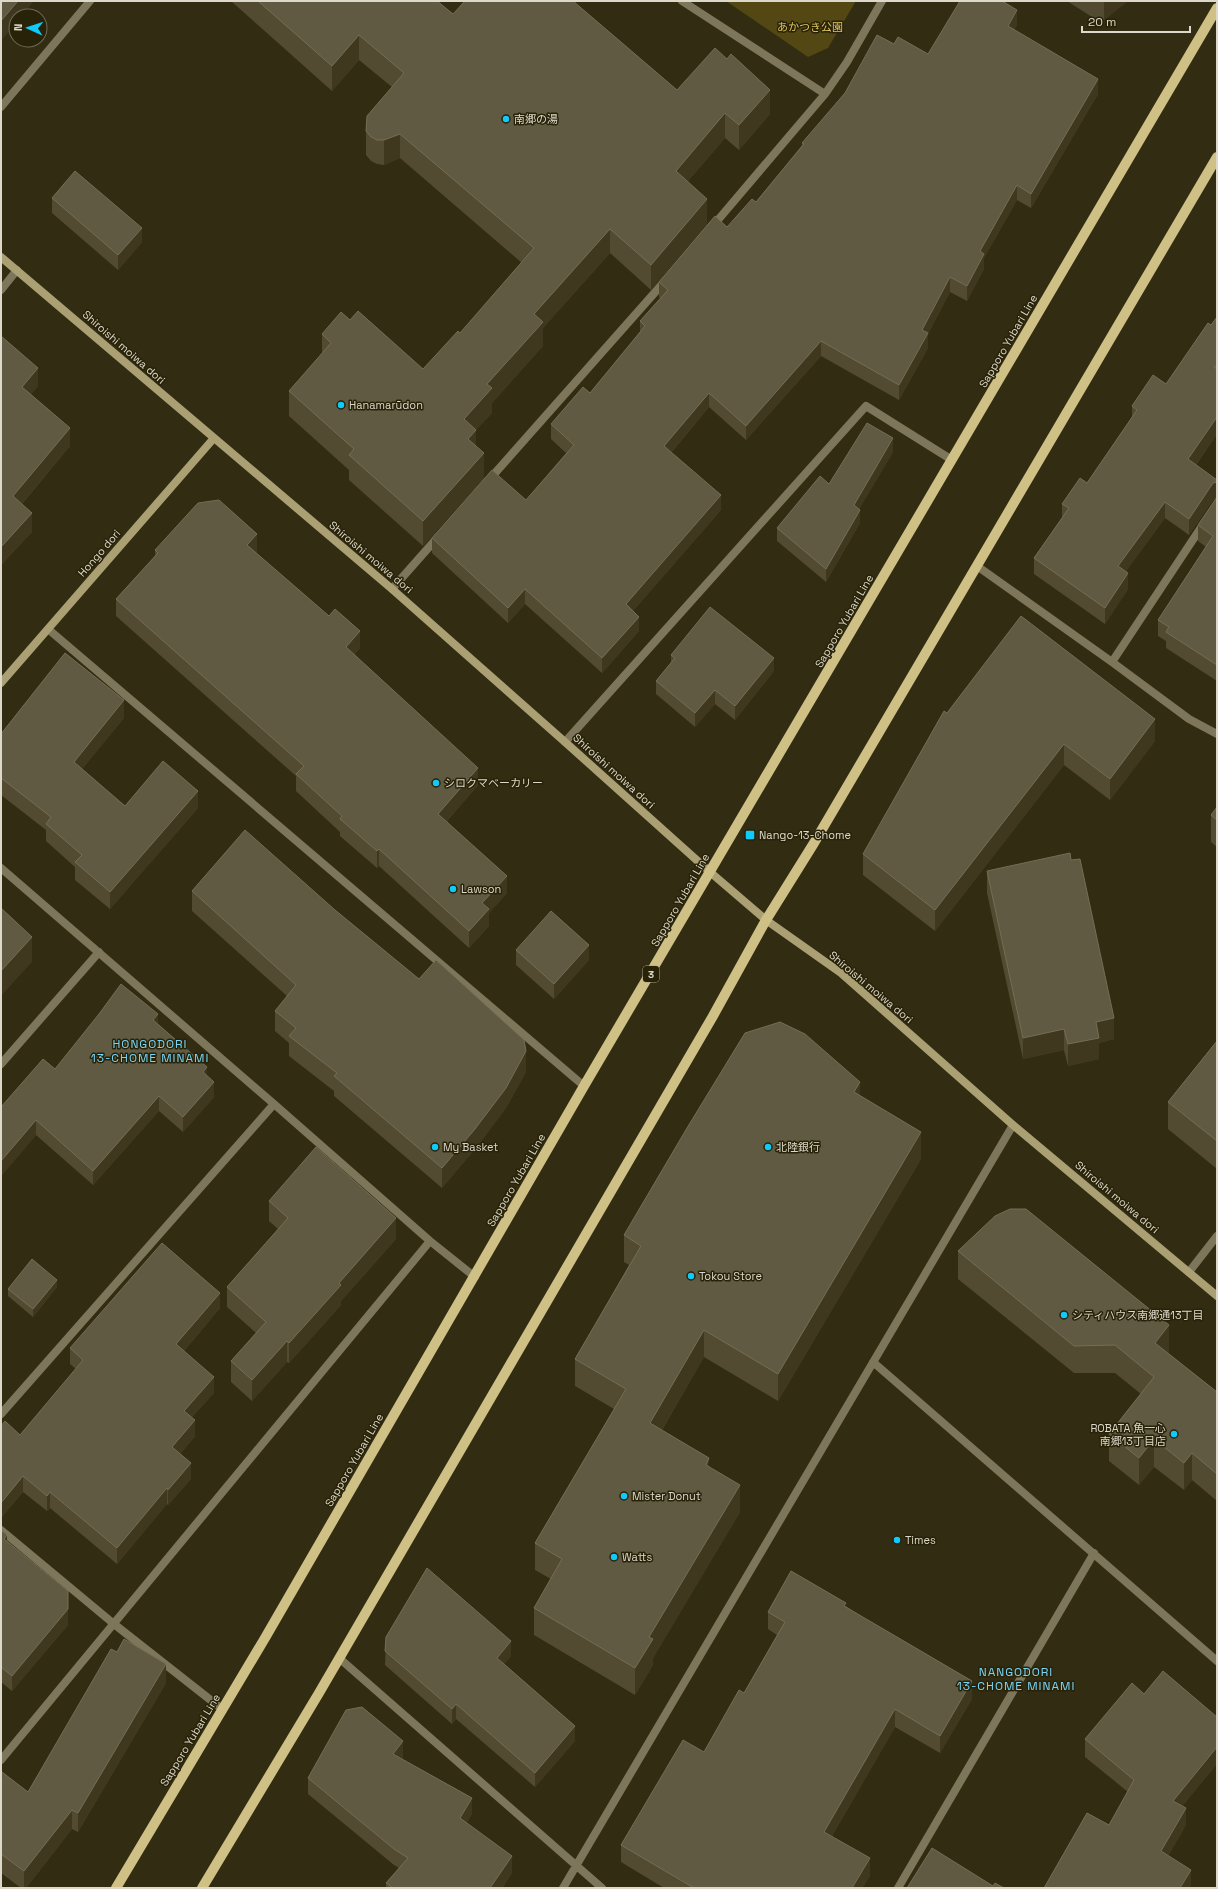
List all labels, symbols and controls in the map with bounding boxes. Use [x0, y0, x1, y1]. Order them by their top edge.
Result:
north arrow [8, 8, 48, 48]
scale bar [1082, 8, 1190, 34]
text: 20 m [1088, 14, 1116, 30]
park label: あかつき公園 [777, 20, 843, 34]
text: N [11, 23, 25, 32]
place label: 南郷の湯 [514, 112, 558, 126]
marker: 南郷の湯 [501, 114, 511, 124]
street label: Sapporo Yubari Line [976, 292, 1040, 390]
street label: Shiroishi moiwa dori [80, 307, 169, 387]
place label: Hanamarūdon [349, 398, 423, 412]
marker: Hanamarūdon [336, 400, 346, 410]
street label: Shiroishi moiwa dori [326, 518, 416, 596]
street label: Hongo dori [75, 526, 124, 580]
street label: Sapporo Yubari Line [812, 572, 876, 670]
street label: Shiroishi moiwa dori [570, 731, 658, 812]
place label: シロクマベーカリー [444, 776, 543, 790]
marker: シロクマベーカリー [431, 778, 441, 788]
place label: Nango-13-Chome [759, 828, 851, 842]
marker: Nango-13-Chome [744, 829, 756, 841]
street label: Sapporo Yubari Line [648, 851, 712, 949]
place label: Lawson [461, 882, 501, 896]
marker: Lawson [448, 884, 458, 894]
street label: Shiroishi moiwa dori [826, 948, 916, 1026]
road number: 3 [643, 966, 659, 982]
district label: HONGODORI 13-CHOME MINAMI [91, 1036, 209, 1066]
street label: Sapporo Yubari Line [484, 1131, 548, 1229]
place label: My Basket [443, 1140, 498, 1154]
place label: 北陸銀行 [776, 1140, 820, 1154]
marker: My Basket [430, 1142, 440, 1152]
marker: 北陸銀行 [763, 1142, 773, 1152]
street label: Shiroishi moiwa dori [1072, 1158, 1162, 1236]
place label: Tokou Store [699, 1269, 762, 1283]
marker: Tokou Store [686, 1271, 696, 1281]
place label: シティハウス南郷通13丁目 [1072, 1308, 1204, 1322]
marker: シティハウス南郷通13丁目 [1059, 1310, 1069, 1320]
street label: Sapporo Yubari Line [322, 1411, 386, 1509]
place label: ROBATA 魚一心 南郷13丁目店 [1090, 1421, 1166, 1448]
marker: ROBATA 魚一心 南郷13丁目店 [1169, 1429, 1179, 1439]
place label: Mister Donut [632, 1489, 701, 1503]
marker: Mister Donut [619, 1491, 629, 1501]
place label: Times [905, 1533, 936, 1547]
marker: Times [892, 1535, 902, 1545]
place label: Watts [622, 1550, 652, 1564]
marker: Watts [609, 1552, 619, 1562]
district label: NANGODORI 13-CHOME MINAMI [957, 1664, 1075, 1694]
street label: Sapporo Yubari Line [157, 1691, 223, 1789]

